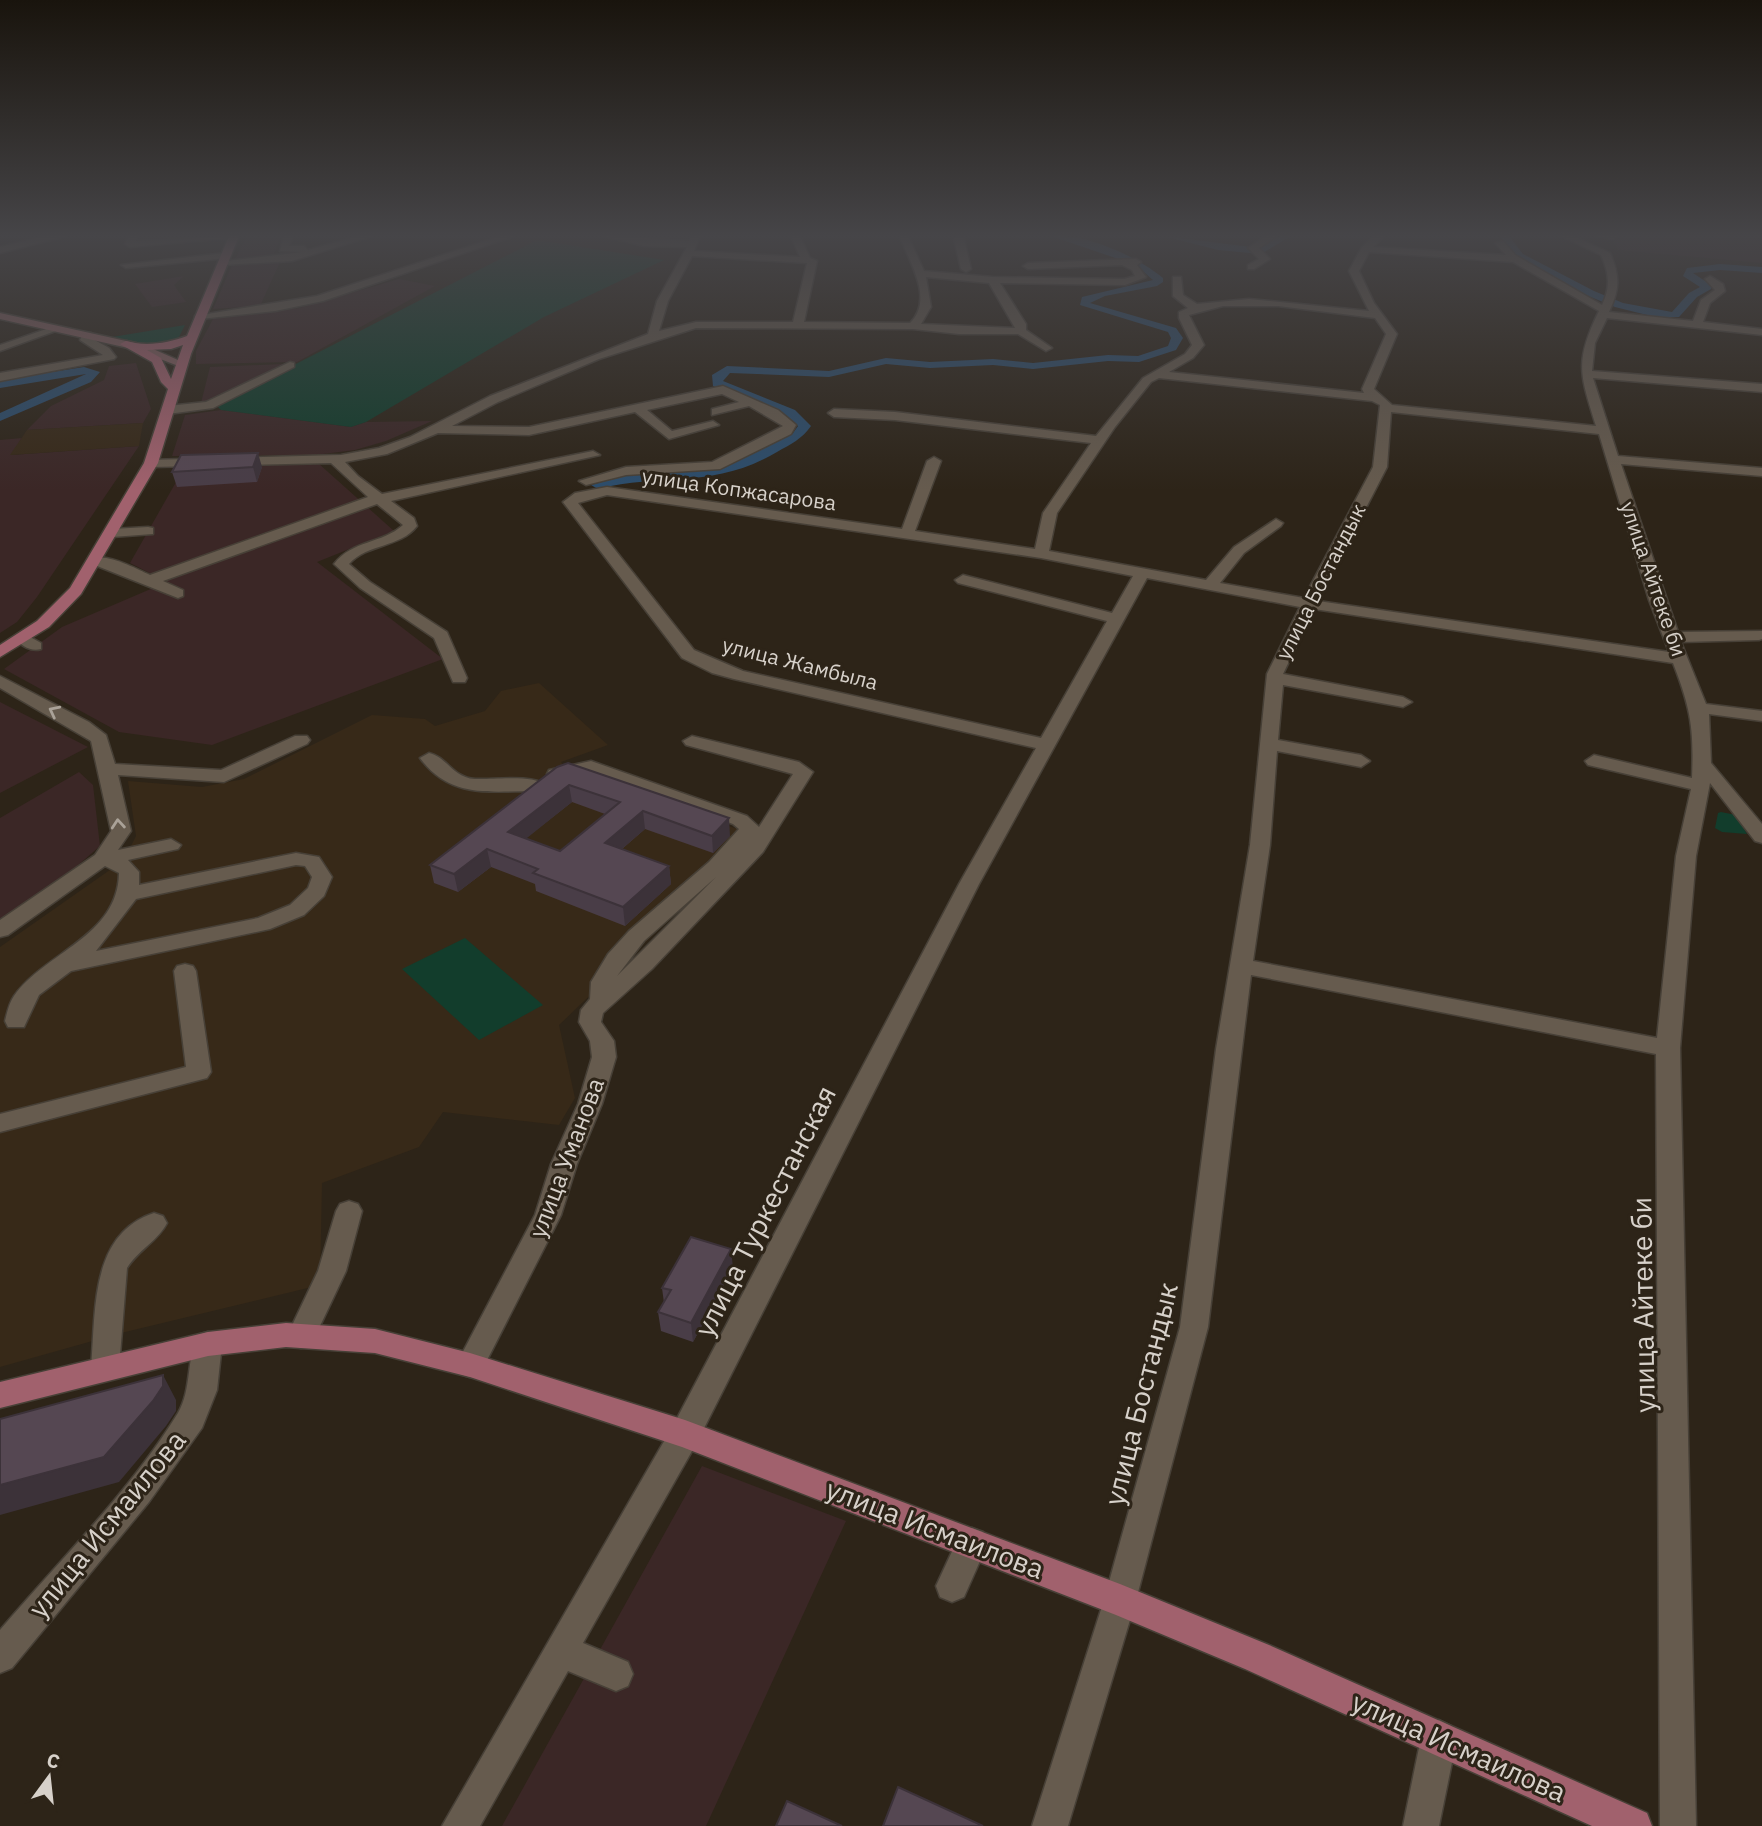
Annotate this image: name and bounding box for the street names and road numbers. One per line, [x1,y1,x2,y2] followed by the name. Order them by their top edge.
[640,462,838,517] street label: улица Копжасарова
[1614,498,1694,660] street label: улица Айтеке би
[1269,499,1371,664] street label: улица Бостандык
[719,630,881,696] street label: улица Жамбыла
[521,1073,611,1242] street label: улица Уманова
[685,1079,844,1343] street label: улица Туркестанская
[1622,1197,1663,1413] street label: улица Айтеке би
[1095,1279,1186,1509] street label: улица Бостандык
[20,1422,194,1625] street label: улица Исмаилова
[821,1470,1050,1587] street label: улица Исмаилова
[1346,1683,1572,1810] street label: улица Исмаилова

